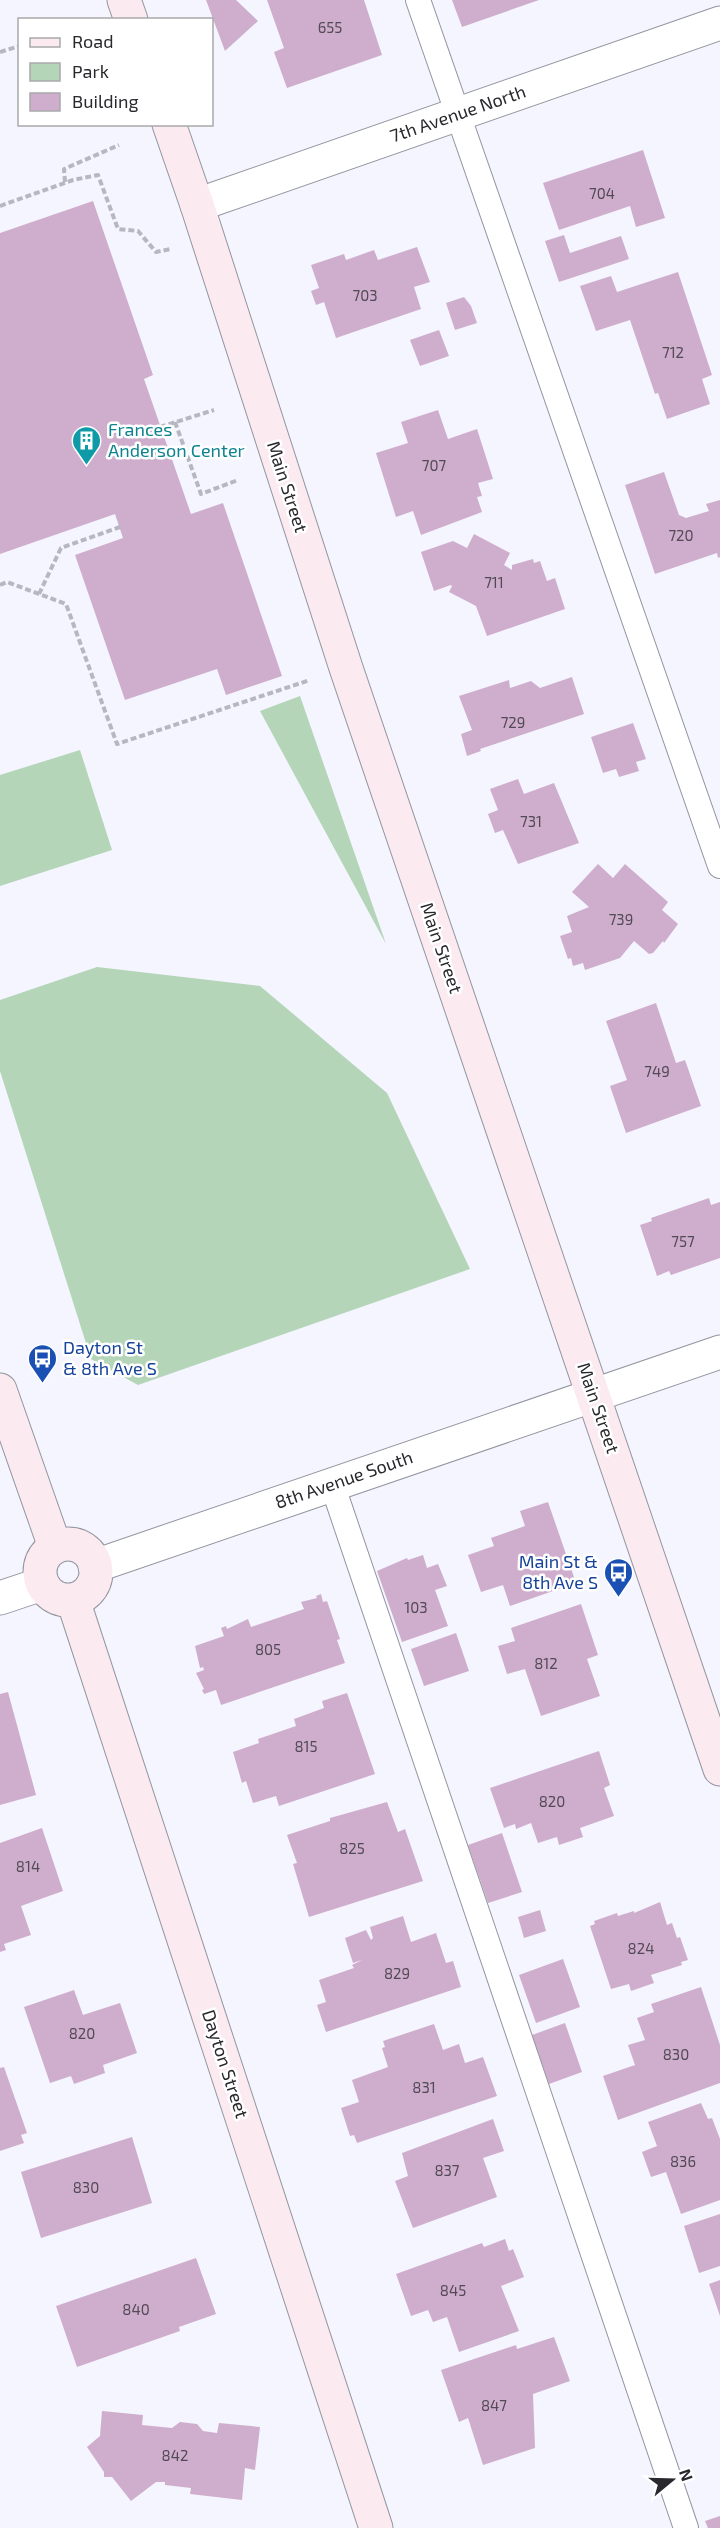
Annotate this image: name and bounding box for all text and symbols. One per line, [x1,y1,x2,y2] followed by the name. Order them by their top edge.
[18,18,213,126] legend
[318,18,342,36] house number: 655
[72,30,113,52] text: Road
[72,60,109,82] text: Park
[387,80,528,147] street label: 7th Avenue North
[72,90,139,112] text: Building
[589,184,615,202] house number: 704
[352,286,378,304] house number: 703
[662,343,684,361] house number: 712
[108,418,245,461] place label: Frances Anderson Center
[71,424,103,466] building icon: Frances Anderson Center
[263,438,313,535] street label: Main Street
[422,456,447,474] house number: 707
[668,526,694,544] house number: 720
[484,573,504,591] house number: 711
[501,713,525,731] house number: 729
[520,812,542,830] house number: 731
[416,899,468,996] street label: Main Street
[609,910,633,928] house number: 739
[644,1062,670,1080] house number: 749
[671,1232,695,1250] house number: 757
[63,1336,157,1379] place label: Dayton St & 8th Ave S
[26,1342,58,1384] bus stop icon: Dayton St & 8th Ave S
[573,1359,625,1456] street label: Main Street
[272,1445,415,1513] street label: 8th Avenue South
[519,1550,598,1593] place label: Main St & 8th Ave S
[603,1556,635,1598] bus stop icon: Main St & 8th Ave S
[404,1598,428,1616] house number: 103
[255,1640,281,1658] house number: 805
[534,1654,558,1672] house number: 812
[294,1737,318,1755] house number: 815
[539,1792,565,1810] house number: 820
[339,1839,365,1857] house number: 825
[16,1857,40,1875] house number: 814
[628,1939,654,1957] house number: 824
[384,1964,410,1982] house number: 829
[198,2007,254,2121] street label: Dayton Street
[69,2024,95,2042] house number: 820
[663,2045,689,2063] house number: 830
[412,2078,436,2096] house number: 831
[670,2152,696,2170] house number: 836
[434,2161,460,2179] house number: 837
[73,2178,99,2196] house number: 830
[440,2281,466,2299] house number: 845
[122,2300,150,2318] house number: 840
[481,2396,507,2414] house number: 847
[162,2446,188,2464] house number: 842
[642,2450,702,2510] north arrow
[676,2466,698,2484] text: N

